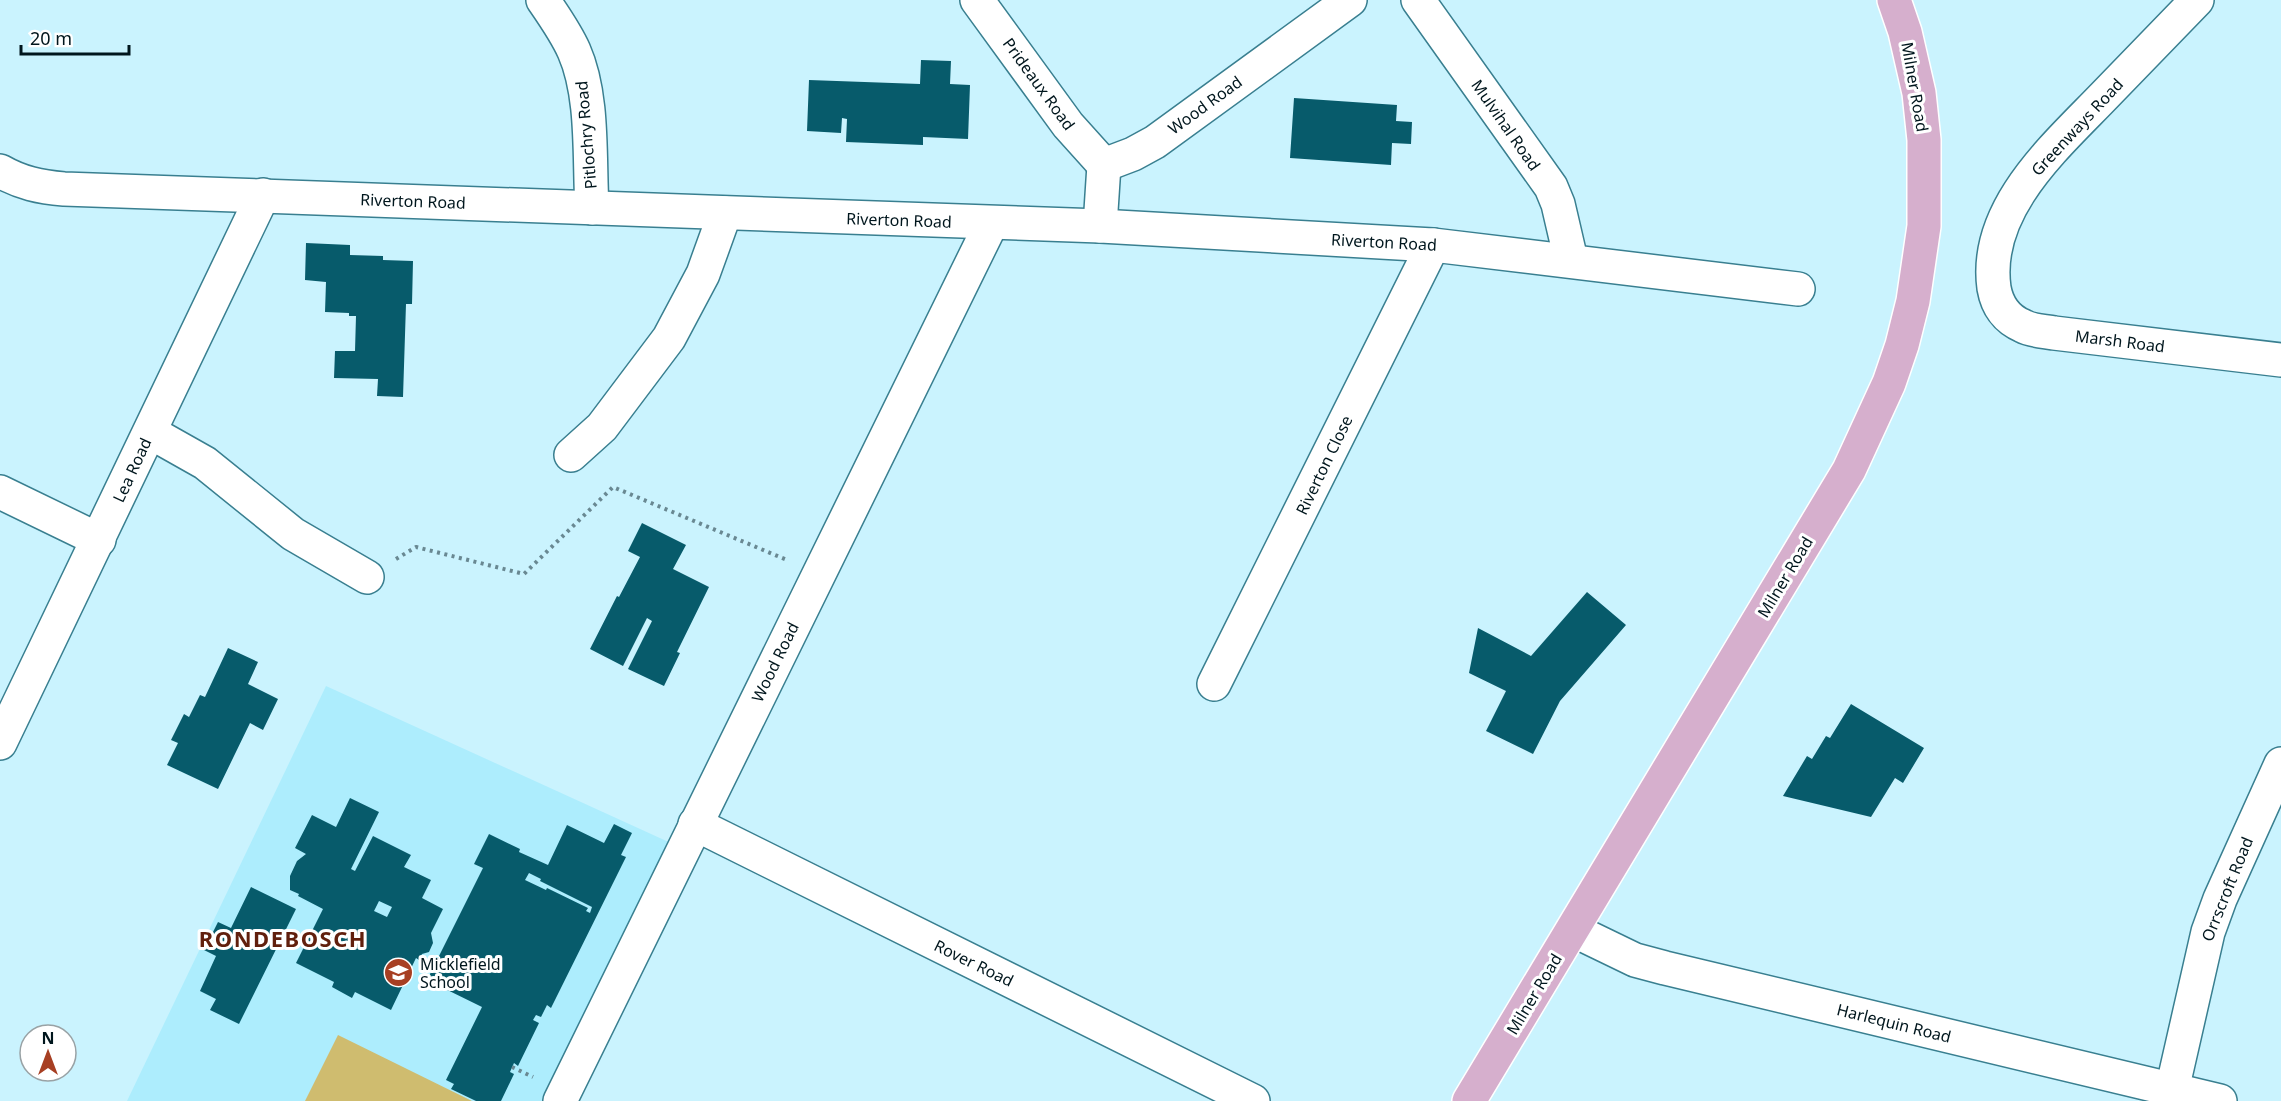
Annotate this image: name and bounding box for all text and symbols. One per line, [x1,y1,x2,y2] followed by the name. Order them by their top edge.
[21,18,129,56] scale bar
[30,26,72,50] text: 20 m
[998,33,1080,135] street label: Prideaux Road
[1896,40,1934,134] street label: Milner Road
[1164,71,1246,139] street label: Wood Road
[2026,73,2128,181] street label: Greenways Road
[1466,75,1546,175] street label: Mulvihal Road
[570,80,602,190] street label: Pitlochry Road
[360,188,466,214] street label: Riverton Road
[846,207,952,233] street label: Riverton Road
[1331,228,1437,256] street label: Riverton Road
[2074,325,2166,357] street label: Marsh Road
[1290,412,1358,518] street label: Riverton Close
[107,434,157,506] street label: Lea Road
[1752,532,1818,622] street label: Milner Road
[746,618,804,706] street label: Wood Road
[2196,833,2258,945] street label: Orrscroft Road
[199,923,367,953] district label: RONDEBOSCH
[931,934,1017,992] street label: Rover Road
[1501,949,1567,1039] street label: Milner Road
[420,953,501,993] place label: Micklefield School
[383,957,415,989] school or university icon: Micklefield School
[1835,998,1953,1048] street label: Harlequin Road
[18,1023,78,1083] north arrow
[41,1027,55,1049] text: N

